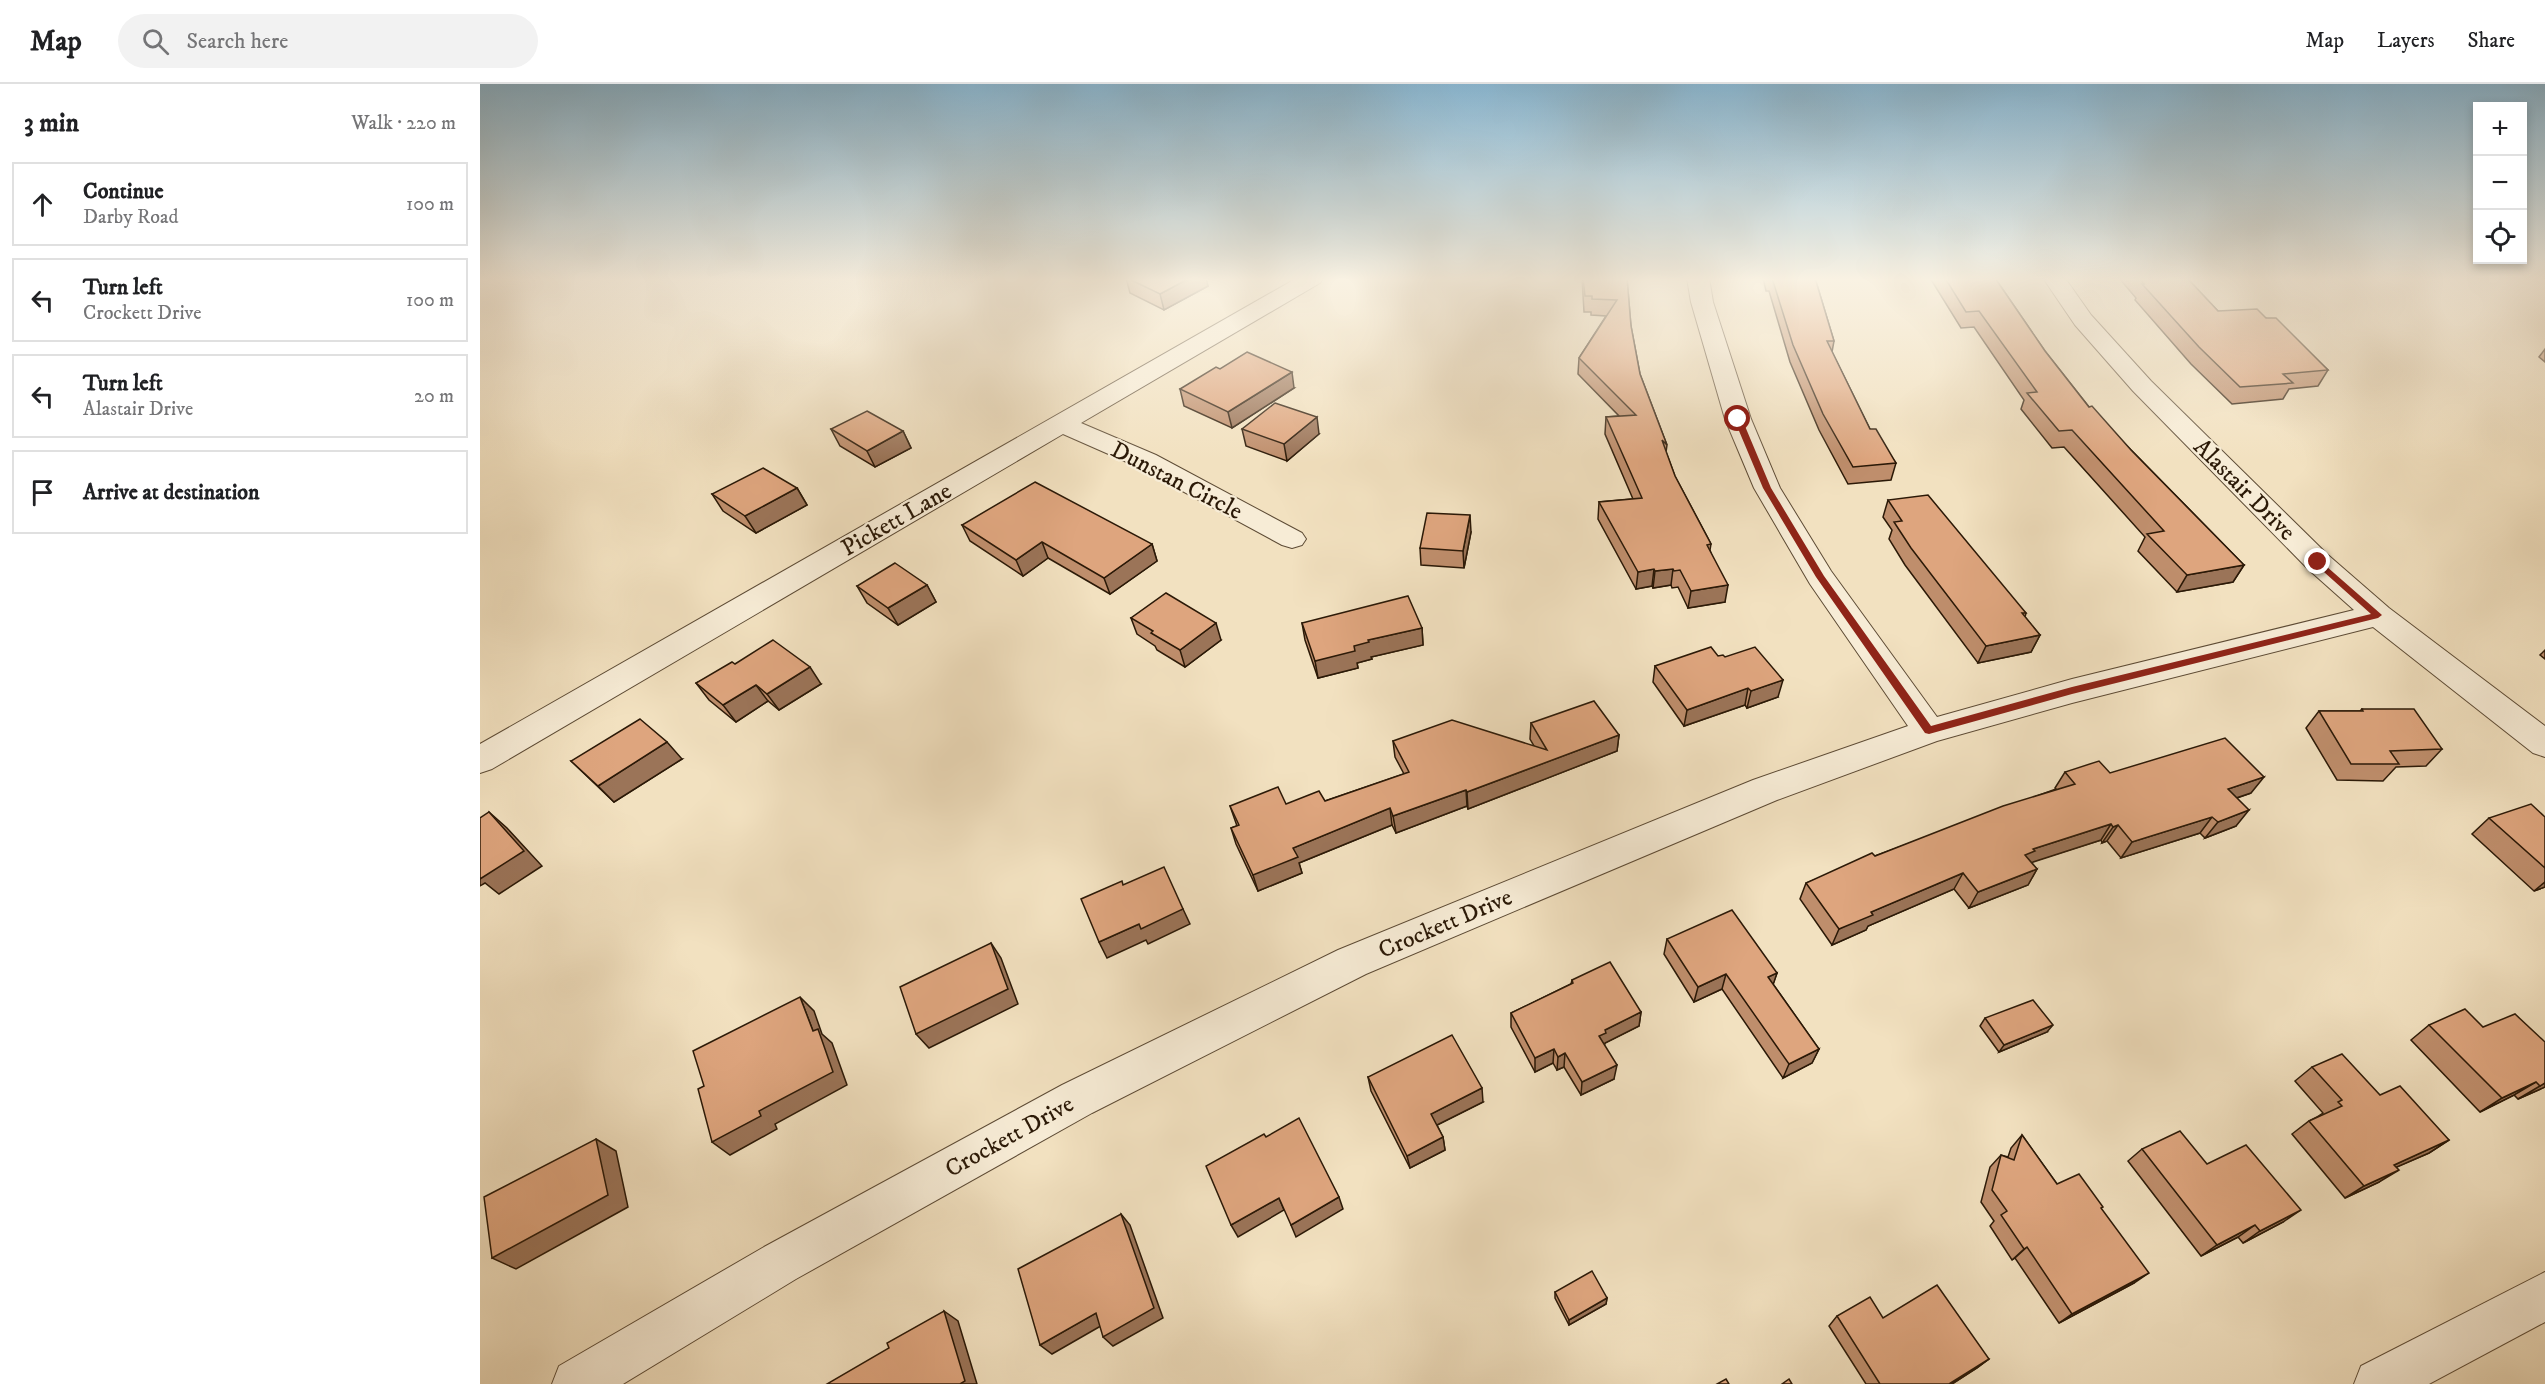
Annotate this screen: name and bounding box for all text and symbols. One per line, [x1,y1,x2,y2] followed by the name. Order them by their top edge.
[118,14,538,68] search box
[30,24,82,59] text: Map
[139,25,172,58] icon: search
[187,28,288,55] text: Search here
[2305,28,2344,54] text: Map
[2377,28,2435,54] text: Layers
[2468,28,2515,54] text: Share
[2473,102,2527,264] map controls
[2473,102,2527,156] button: +
[24,107,79,140] text: 3 min
[351,111,456,136] text: Walk · 220 m
[2473,156,2527,210] button: −
[83,178,164,205] text: Continue
[26,188,59,221] icon: ahead
[406,192,454,217] text: 100 m
[83,205,178,230] text: Darby Road
[2473,210,2527,264] button: locate
[83,274,163,301] text: Turn left
[26,284,59,317] icon: left
[406,288,454,313] text: 100 m
[83,301,202,326] text: Crockett Drive
[83,370,163,397] text: Turn left
[26,380,59,413] icon: left
[414,384,454,409] text: 20 m
[83,397,193,422] text: Alastair Drive
[1724,405,1750,431] route start
[2187,432,2302,547] street label: Alastair Drive
[1106,435,1248,527] street label: Dunstan Circle
[26,476,59,509] icon: arrive
[836,476,957,563] street label: Pickett Lane
[83,479,260,506] text: Arrive at destination
[2304,548,2330,574] route end
[1374,882,1517,966] street label: Crockett Drive
[940,1089,1079,1185] street label: Crockett Drive

